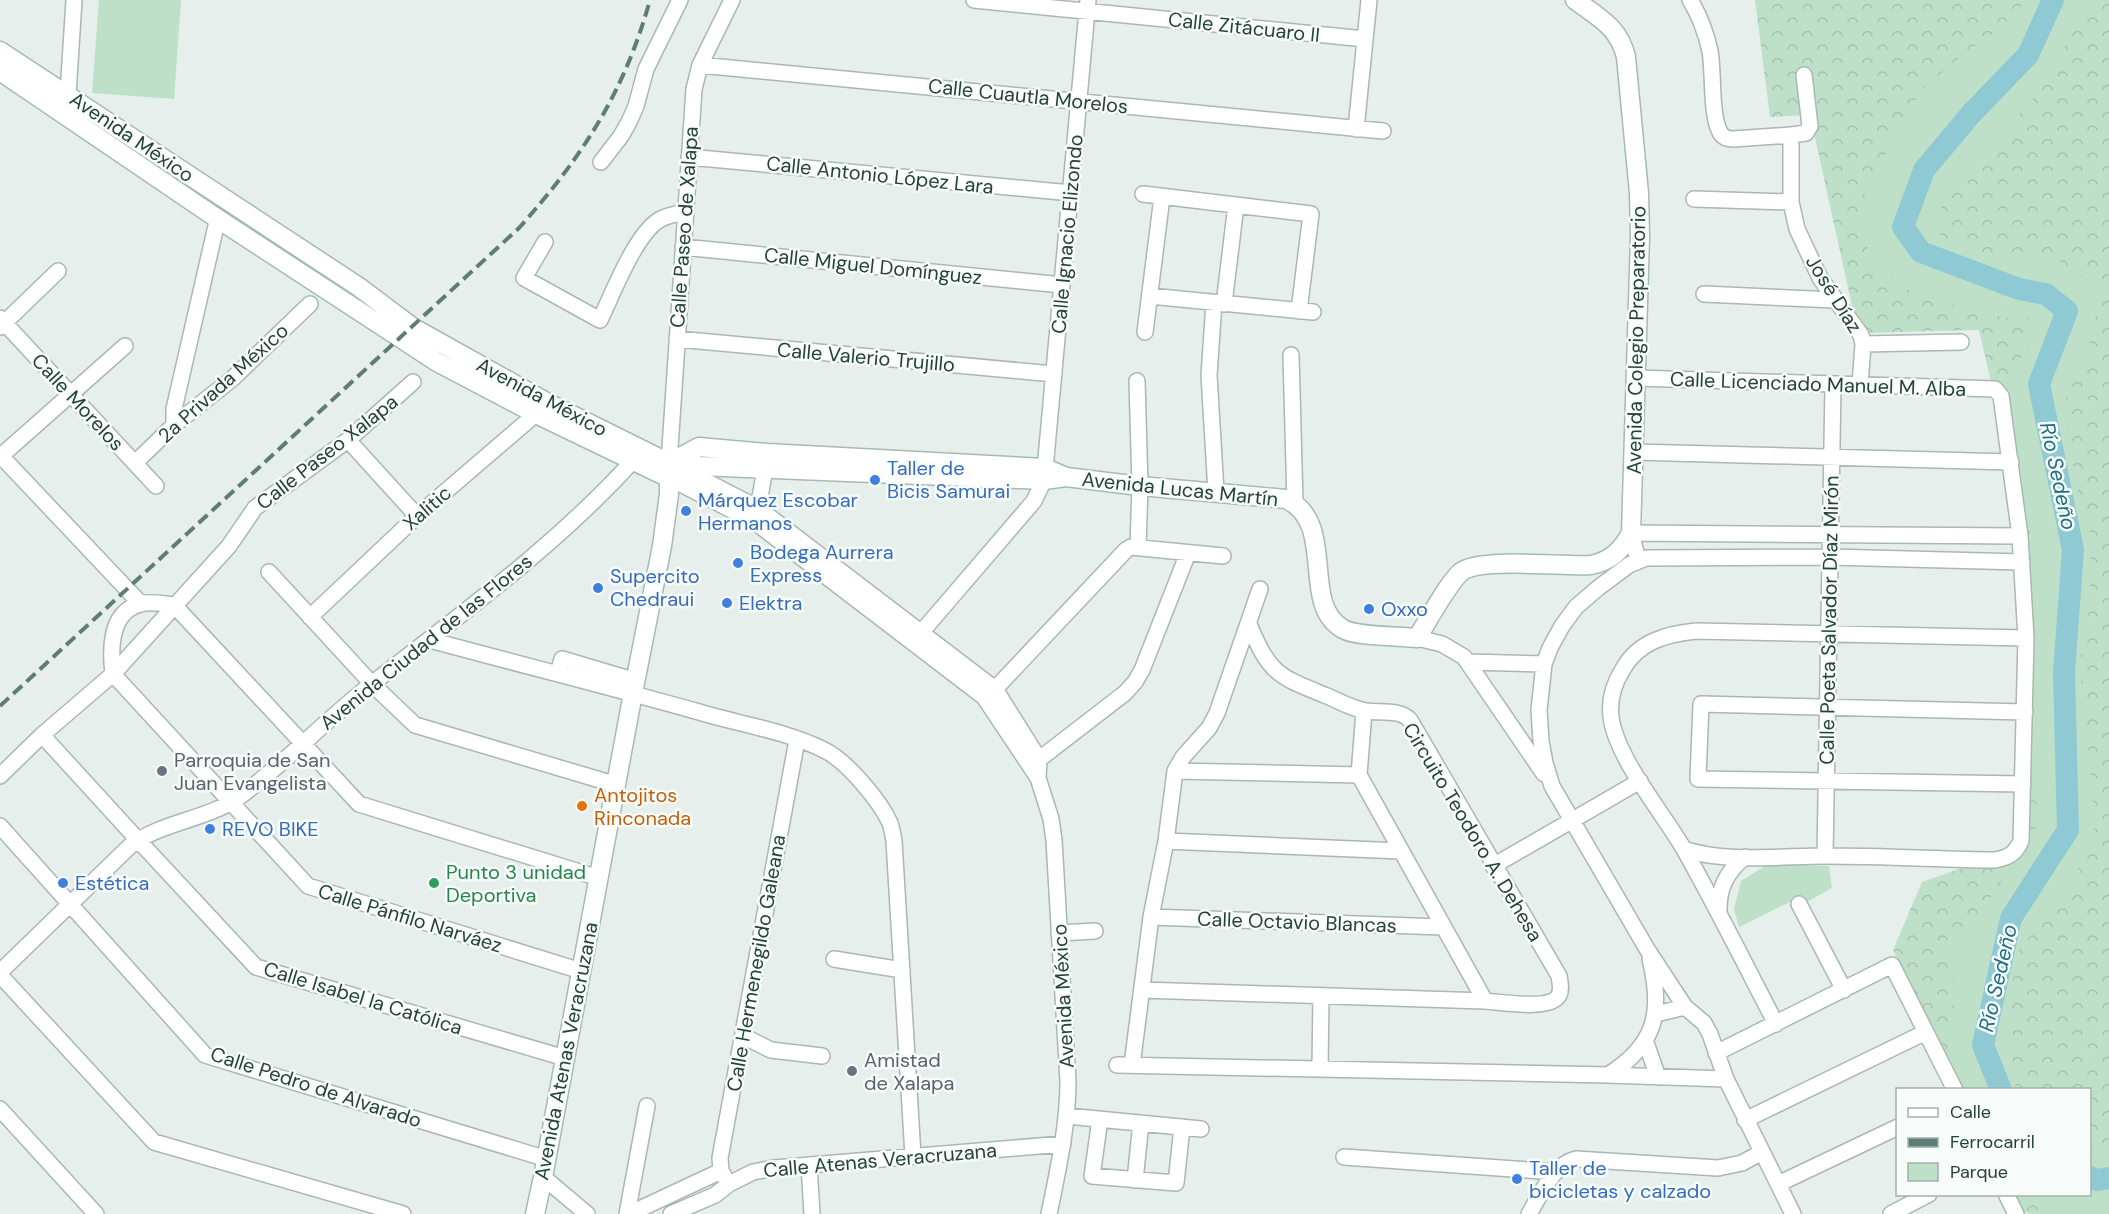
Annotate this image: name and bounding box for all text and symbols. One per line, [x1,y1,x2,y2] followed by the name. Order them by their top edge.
[1167,6,1321,48] street label: Calle Zitácuaro II
[927,73,1129,119] street label: Calle Cuautla Morelos
[65,86,199,188] street label: Avenida México
[664,125,704,329] street label: Calle Paseo de Xalapa
[1045,133,1089,335] street label: Calle Ignacio Elizondo
[765,150,995,200] street label: Calle Antonio López Lara
[1621,205,1651,475] street label: Avenida Colegio Preparatorio
[763,242,983,290] street label: Calle Miguel Domínguez
[1800,250,1868,338] street label: José Díaz
[152,317,294,449] street label: 2a Privada México
[776,336,956,378] street label: Calle Valerio Trujillo
[26,348,130,456] street label: Calle Morelos
[472,352,612,442] street label: Avenida México
[1669,366,1967,402] street label: Calle Licenciado Manuel M. Alba
[251,389,403,515] street label: Calle Paseo Xalapa
[2033,420,2083,532] water label: Río Sedeño
[887,455,1010,504] place label: Taller de Bicis Samurai
[1081,466,1279,512] street label: Avenida Lucas Martín
[868,473,882,487] marker: Taller de Bicis Samurai
[1813,475,1845,765] street label: Calle Poeta Salvador Díaz Mirón
[397,480,457,536] street label: Xalitic
[698,487,858,536] place label: Márquez Escobar Hermanos
[679,504,693,518] marker: Márquez Escobar Hermanos
[750,539,894,588] place label: Bodega Aurrera Express
[314,548,538,736] street label: Avenida Ciudad de las Flores
[731,556,745,570] marker: Bodega Aurrera Express
[610,563,700,612] place label: Supercito Chedraui
[591,581,605,595] marker: Supercito Chedraui
[739,590,802,616] place label: Elektra
[720,596,734,610] marker: Elektra
[1381,596,1428,622] place label: Oxxo
[1362,602,1376,616] marker: Oxxo
[1397,718,1549,946] street label: Circuito Teodoro A. Dehesa
[174,747,330,796] place label: Parroquia de San Juan Evangelista
[155,764,169,778] marker: Parroquia de San Juan Evangelista
[594,782,691,831] place label: Antojitos Rinconada
[575,799,589,813] marker: Antojitos Rinconada
[222,816,319,842] place label: REVO BIKE
[203,822,217,836] marker: REVO BIKE
[721,833,791,1093] street label: Calle Hermenegildo Galeana
[446,859,586,908] place label: Punto 3 unidad Deportiva
[75,870,149,896] place label: Estética
[56,876,70,890] marker: Estética
[427,876,441,890] marker: Punto 3 unidad Deportiva
[315,878,505,958] street label: Calle Pánfilo Narváez
[1197,906,1397,938] street label: Calle Octavio Blancas
[528,920,604,1182] street label: Avenida Atenas Veracruzana
[1972,922,2024,1034] water label: Río Sedeño
[1046,923,1080,1069] street label: Avenida México
[260,955,466,1041] street label: Calle Isabel la Católica
[207,1041,425,1133] street label: Calle Pedro de Alvarado
[864,1047,954,1096] place label: Amistad de Xalapa
[845,1064,859,1078] marker: Amistad de Xalapa
[1896,1088,2091,1196] legend
[1950,1100,1991,1124] text: Calle
[1950,1130,2035,1154] text: Ferrocarril
[762,1137,998,1183] street label: Calle Atenas Veracruzana
[1529,1155,1711,1204] place label: Taller de bicicletas y calzado
[1950,1160,2008,1184] text: Parque
[1510,1172,1524,1186] marker: Taller de bicicletas y calzado

